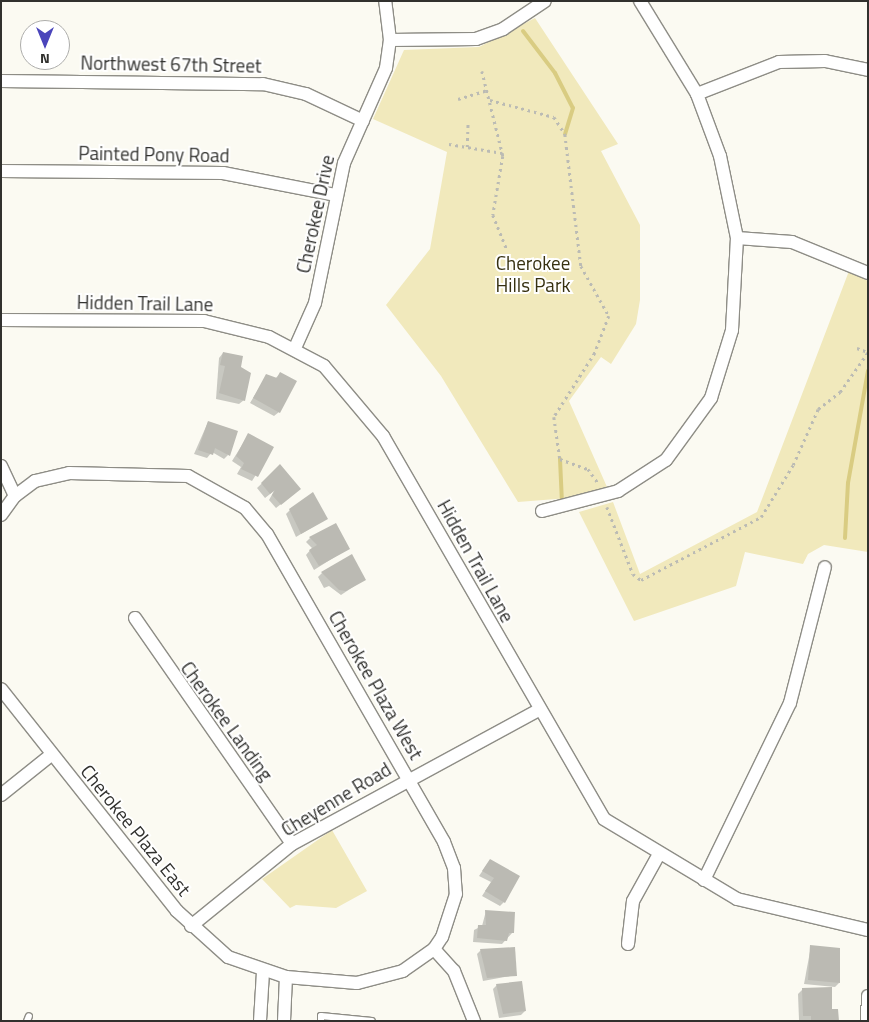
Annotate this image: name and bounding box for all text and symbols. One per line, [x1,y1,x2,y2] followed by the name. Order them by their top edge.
[20,20,70,70] north arrow
[40,49,50,70] text: N
[80,51,262,77] street label: Northwest 67th Street
[78,141,230,167] street label: Painted Pony Road
[291,153,339,275] street label: Cherokee Drive
[495,252,571,296] park label: Cherokee Hills Park
[76,290,214,316] street label: Hidden Trail Lane
[433,496,519,626] street label: Hidden Trail Lane
[324,607,428,763] street label: Cherokee Plaza West
[176,657,278,785] street label: Cherokee Landing
[277,757,395,841] street label: Cheyenne Road
[76,760,196,900] street label: Cherokee Plaza East

